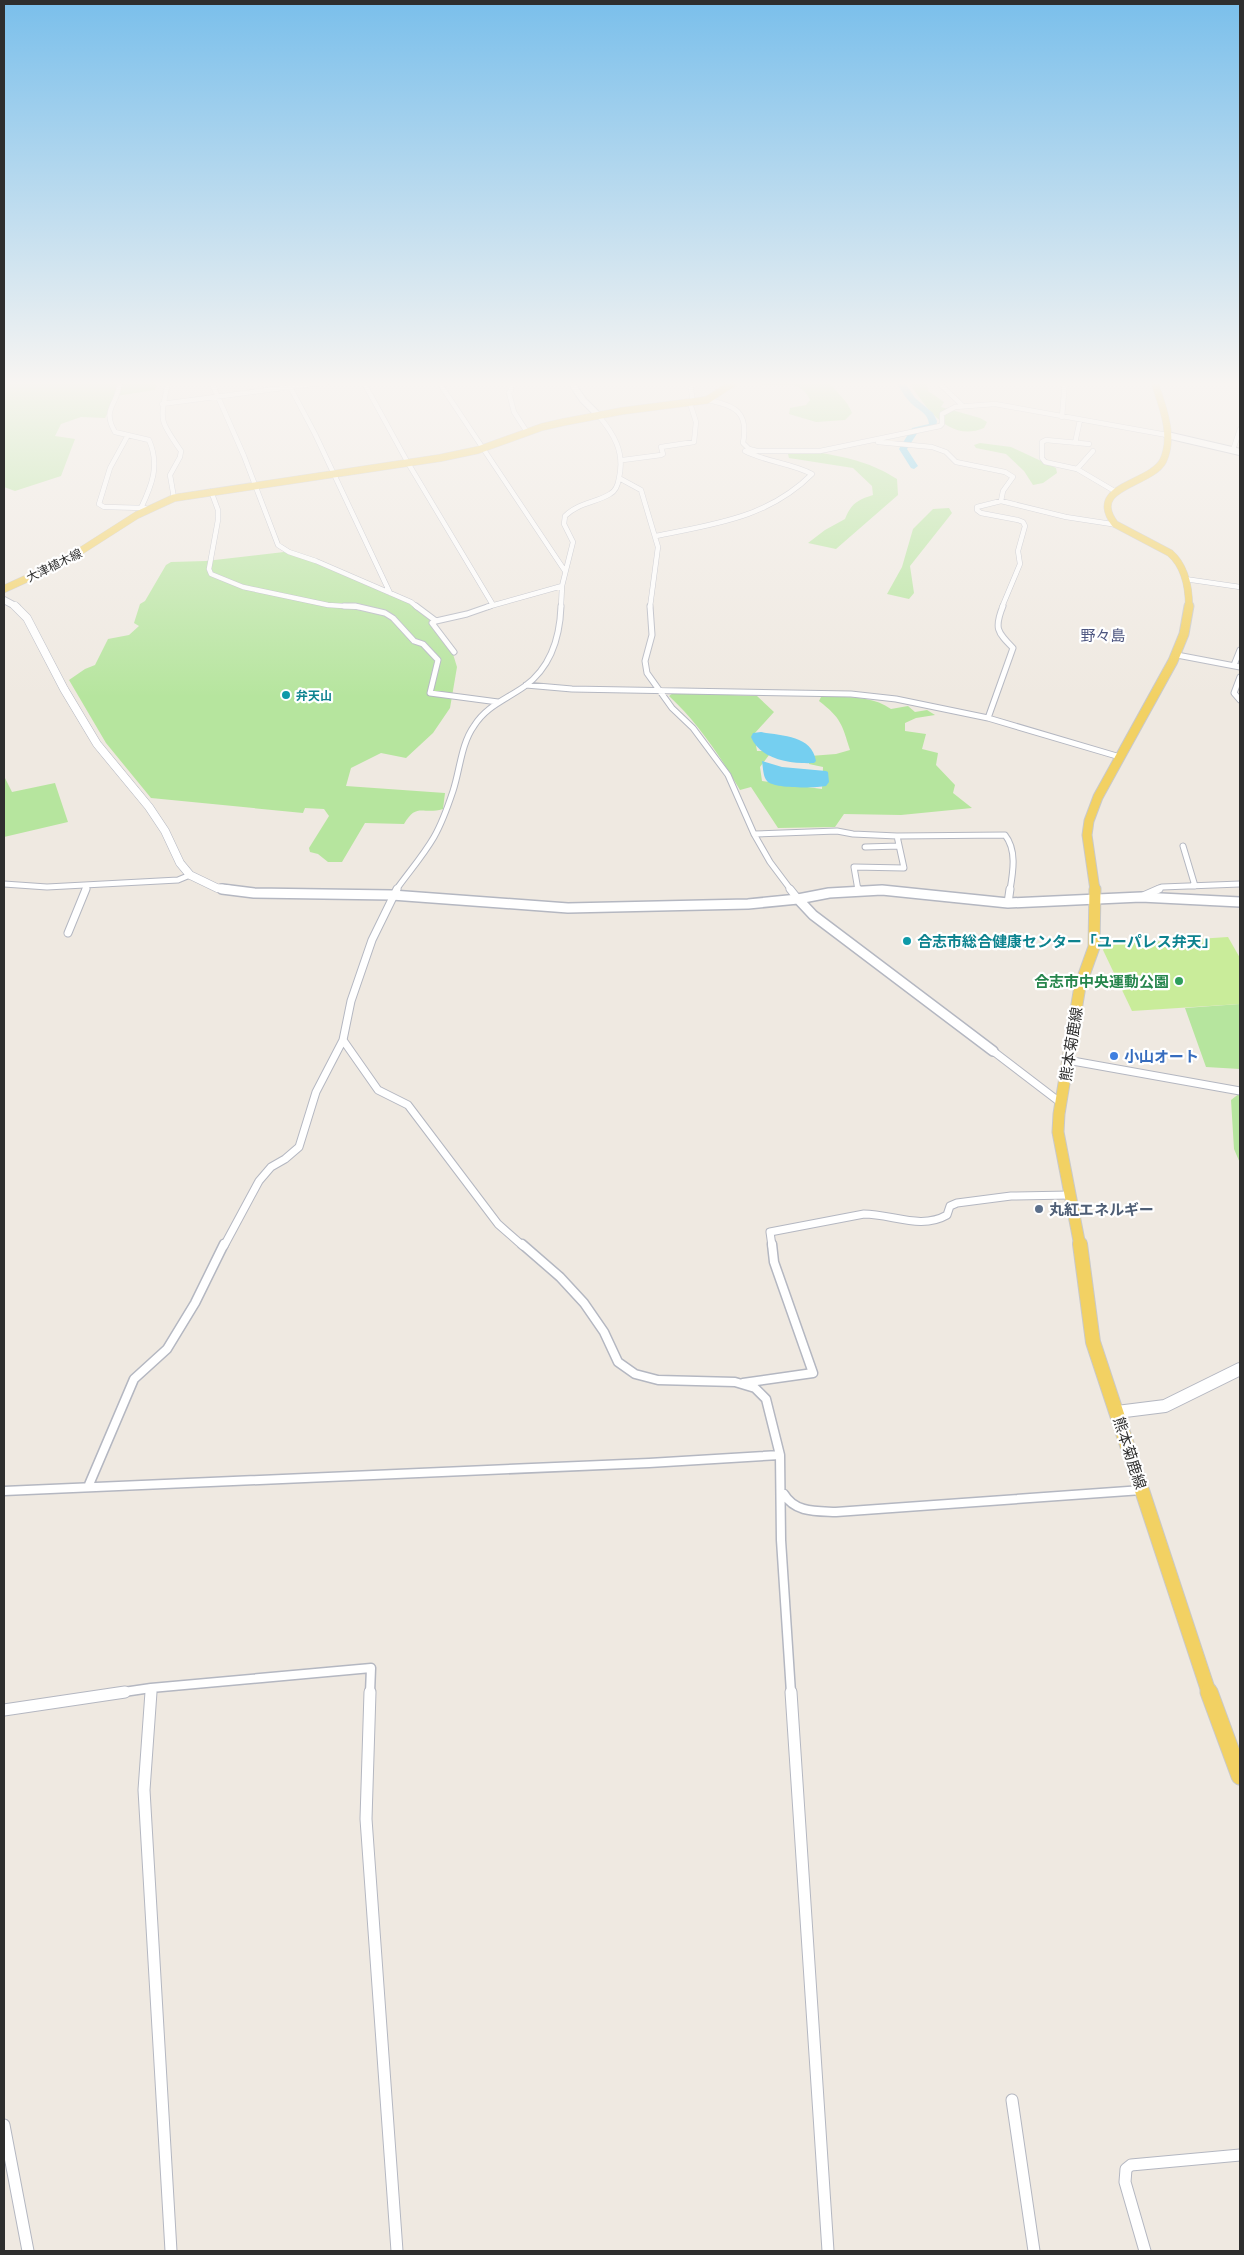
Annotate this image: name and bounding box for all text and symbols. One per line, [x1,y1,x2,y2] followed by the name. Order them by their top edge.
[24,545,84,585] street label: 大津植木線
[1080,626,1126,645] district label: 野々島
[296,688,332,703] place label: 弁天山
[280,689,292,701] marker: 弁天山
[917,932,1217,951] place label: 合志市総合健康センター「ユーパレス弁天」
[901,935,913,947] marker: 合志市総合健康センター「ユーパレス弁天」
[1034,972,1169,991] place label: 合志市中央運動公園
[1173,975,1185,987] marker: 合志市中央運動公園
[1056,1005,1086,1083] street label: 熊本菊鹿線
[1124,1047,1199,1066] place label: 小山オート
[1108,1050,1120,1062] marker: 小山オート
[1049,1200,1154,1219] place label: 丸紅エネルギー
[1033,1203,1045,1215] marker: 丸紅エネルギー
[1109,1414,1151,1492] street label: 熊本菊鹿線

